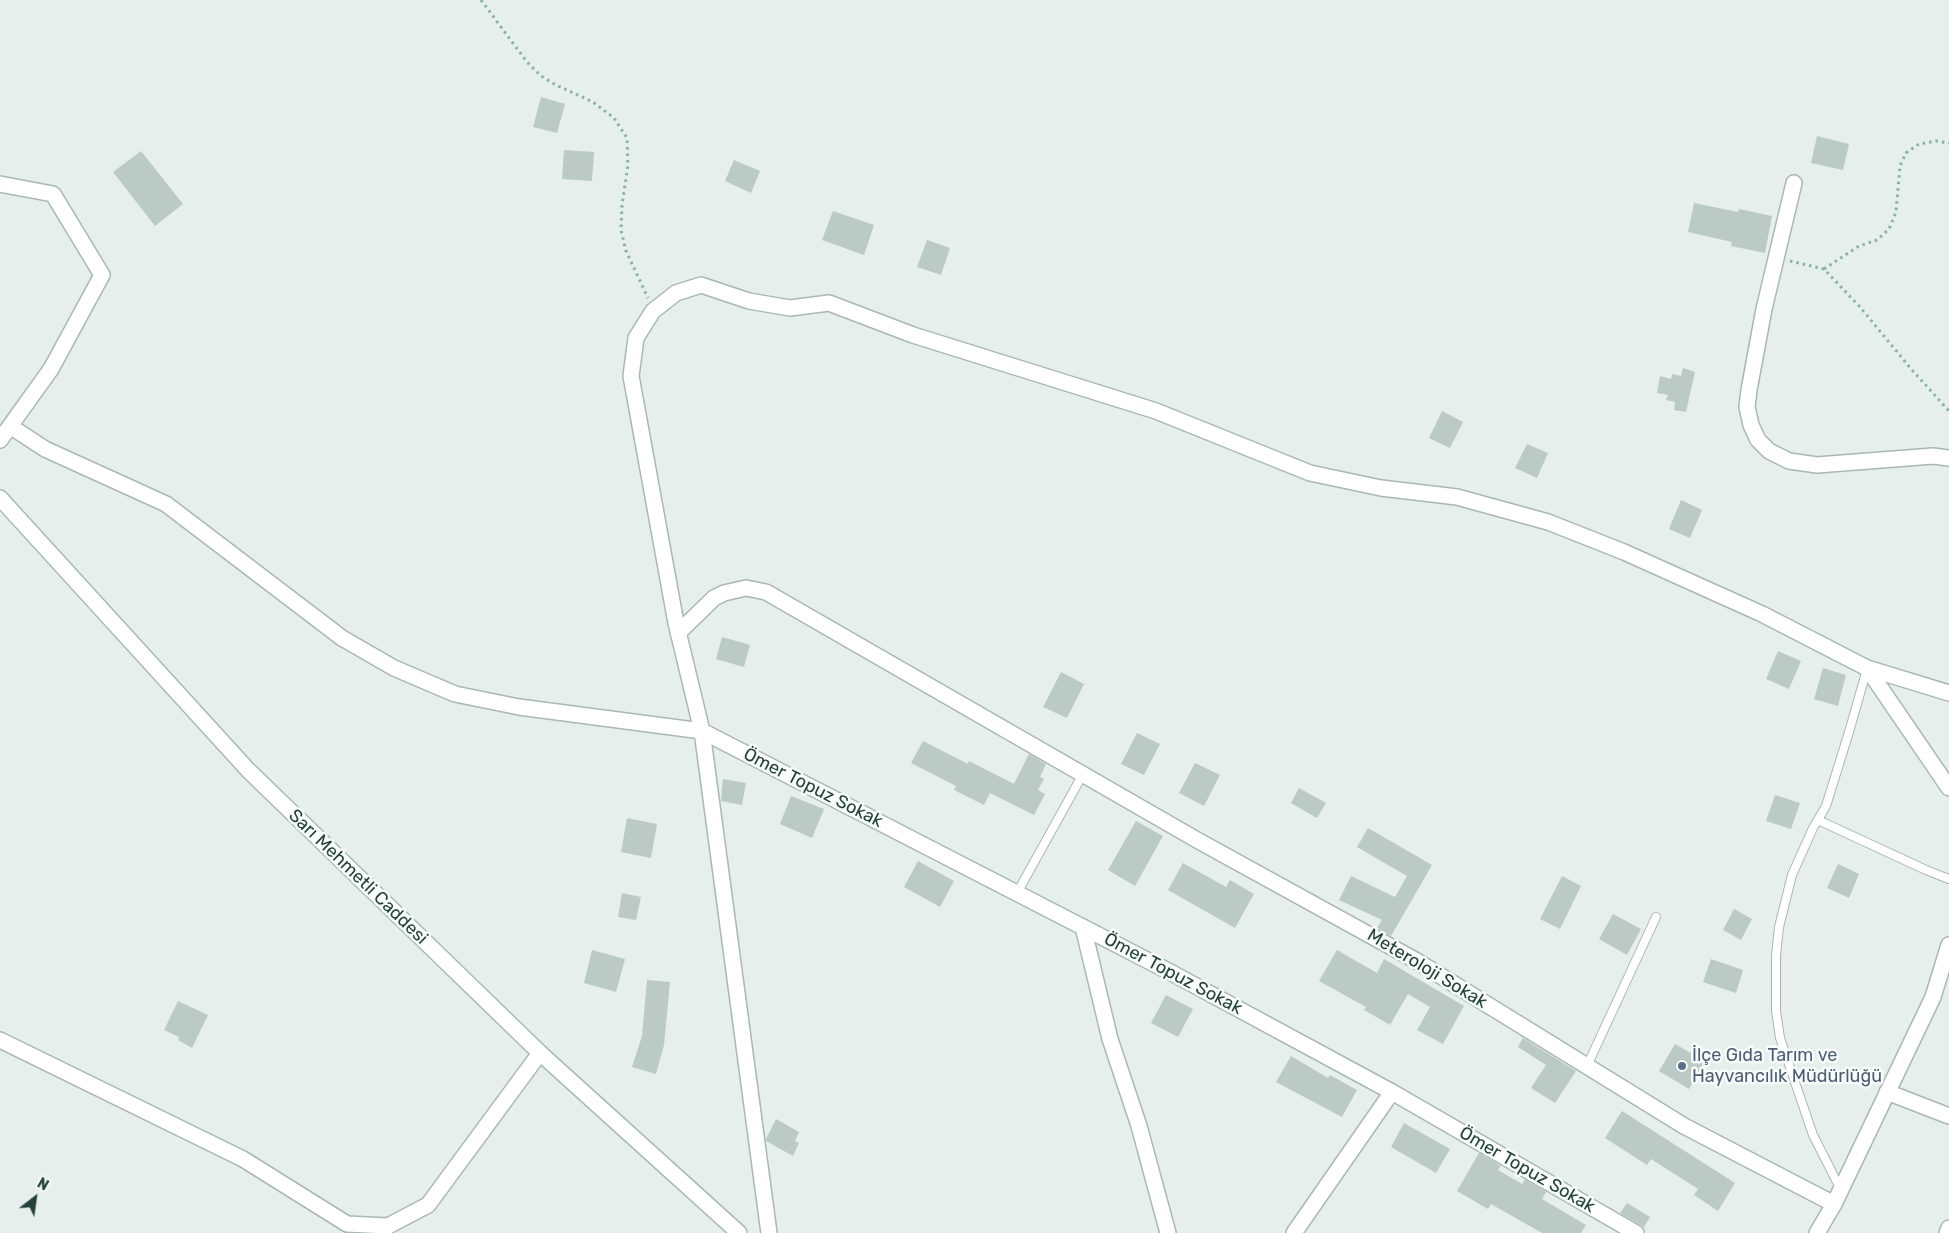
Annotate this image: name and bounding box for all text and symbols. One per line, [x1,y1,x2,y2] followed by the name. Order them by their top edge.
[740,744,886,832] street label: Ömer Topuz Sokak
[284,805,432,949] street label: Sarı Mehmetli Caddesi
[1363,925,1491,1013] street label: Meteroloji Sokak
[1100,928,1246,1020] street label: Ömer Topuz Sokak
[1692,1045,1882,1088] place label: İlçe Gıda Tarım ve Hayvancılık Müdürlüğü
[1676,1060,1688,1072] marker: İlçe Gıda Tarım ve Hayvancılık Müdürlüğü
[1455,1122,1599,1218] street label: Ömer Topuz Sokak
[10,1173,60,1223] north arrow
[34,1175,51,1194] text: N

